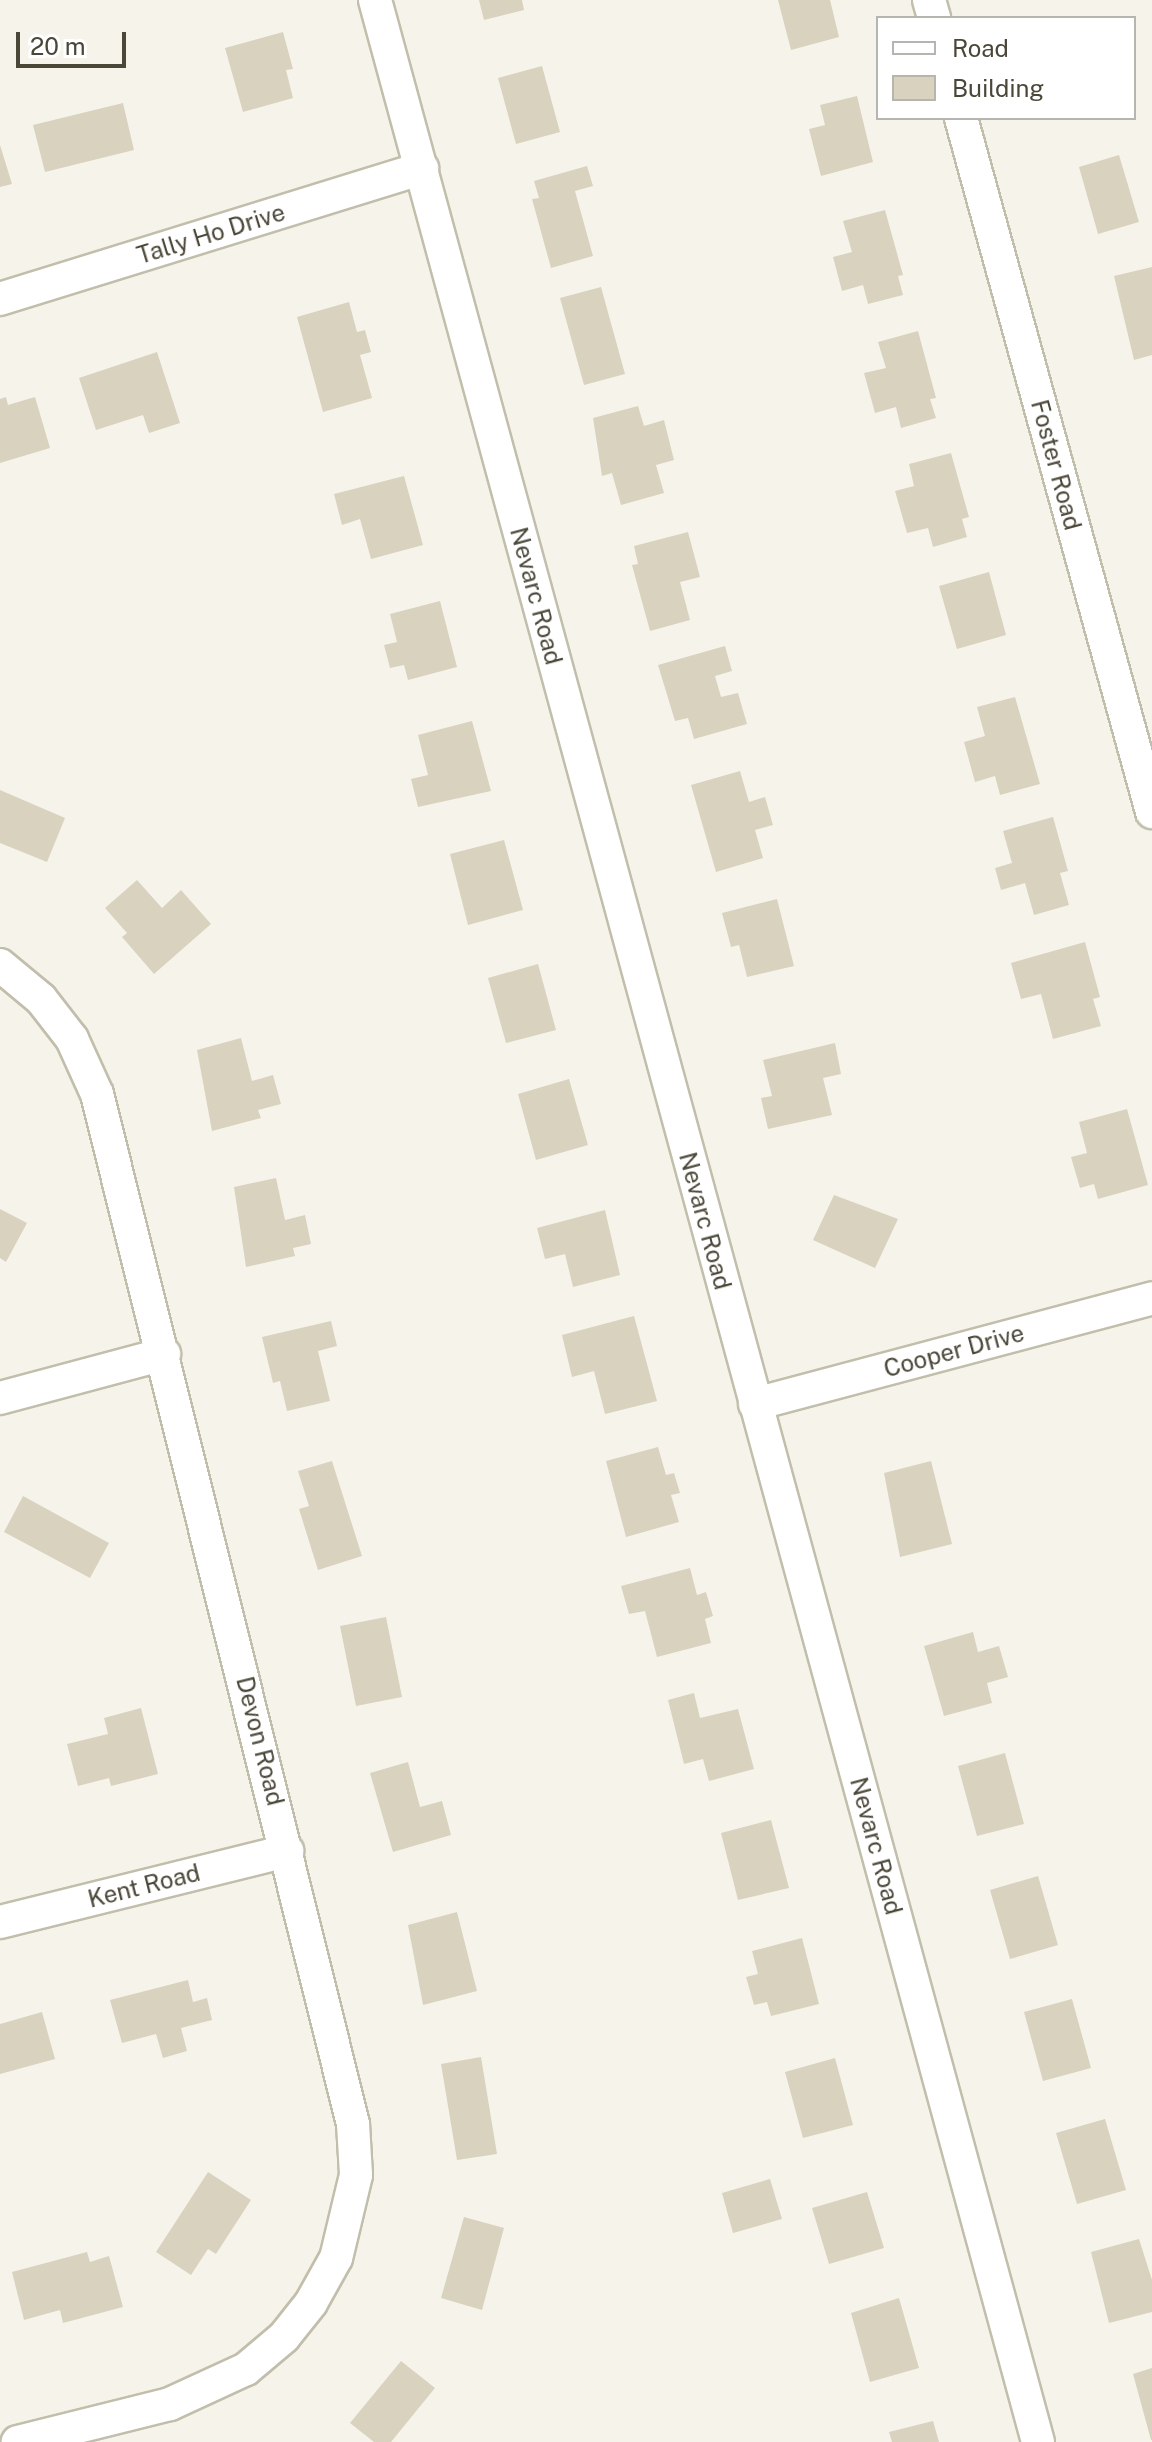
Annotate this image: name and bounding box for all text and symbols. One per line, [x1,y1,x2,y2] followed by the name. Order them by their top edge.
[20,16,130,66] scale bar
[876,16,1136,120] legend
[30,32,86,60] text: 20 m
[952,34,1009,62] text: Road
[952,74,1044,102] text: Building
[133,198,289,270] street label: Tally Ho Drive
[1025,397,1087,533] street label: Foster Road
[504,524,568,668] street label: Nevarc Road
[673,1149,737,1293] street label: Nevarc Road
[881,1318,1027,1384] street label: Cooper Drive
[230,1674,290,1808] street label: Devon Road
[844,1774,908,1918] street label: Nevarc Road
[85,1858,203,1914] street label: Kent Road

